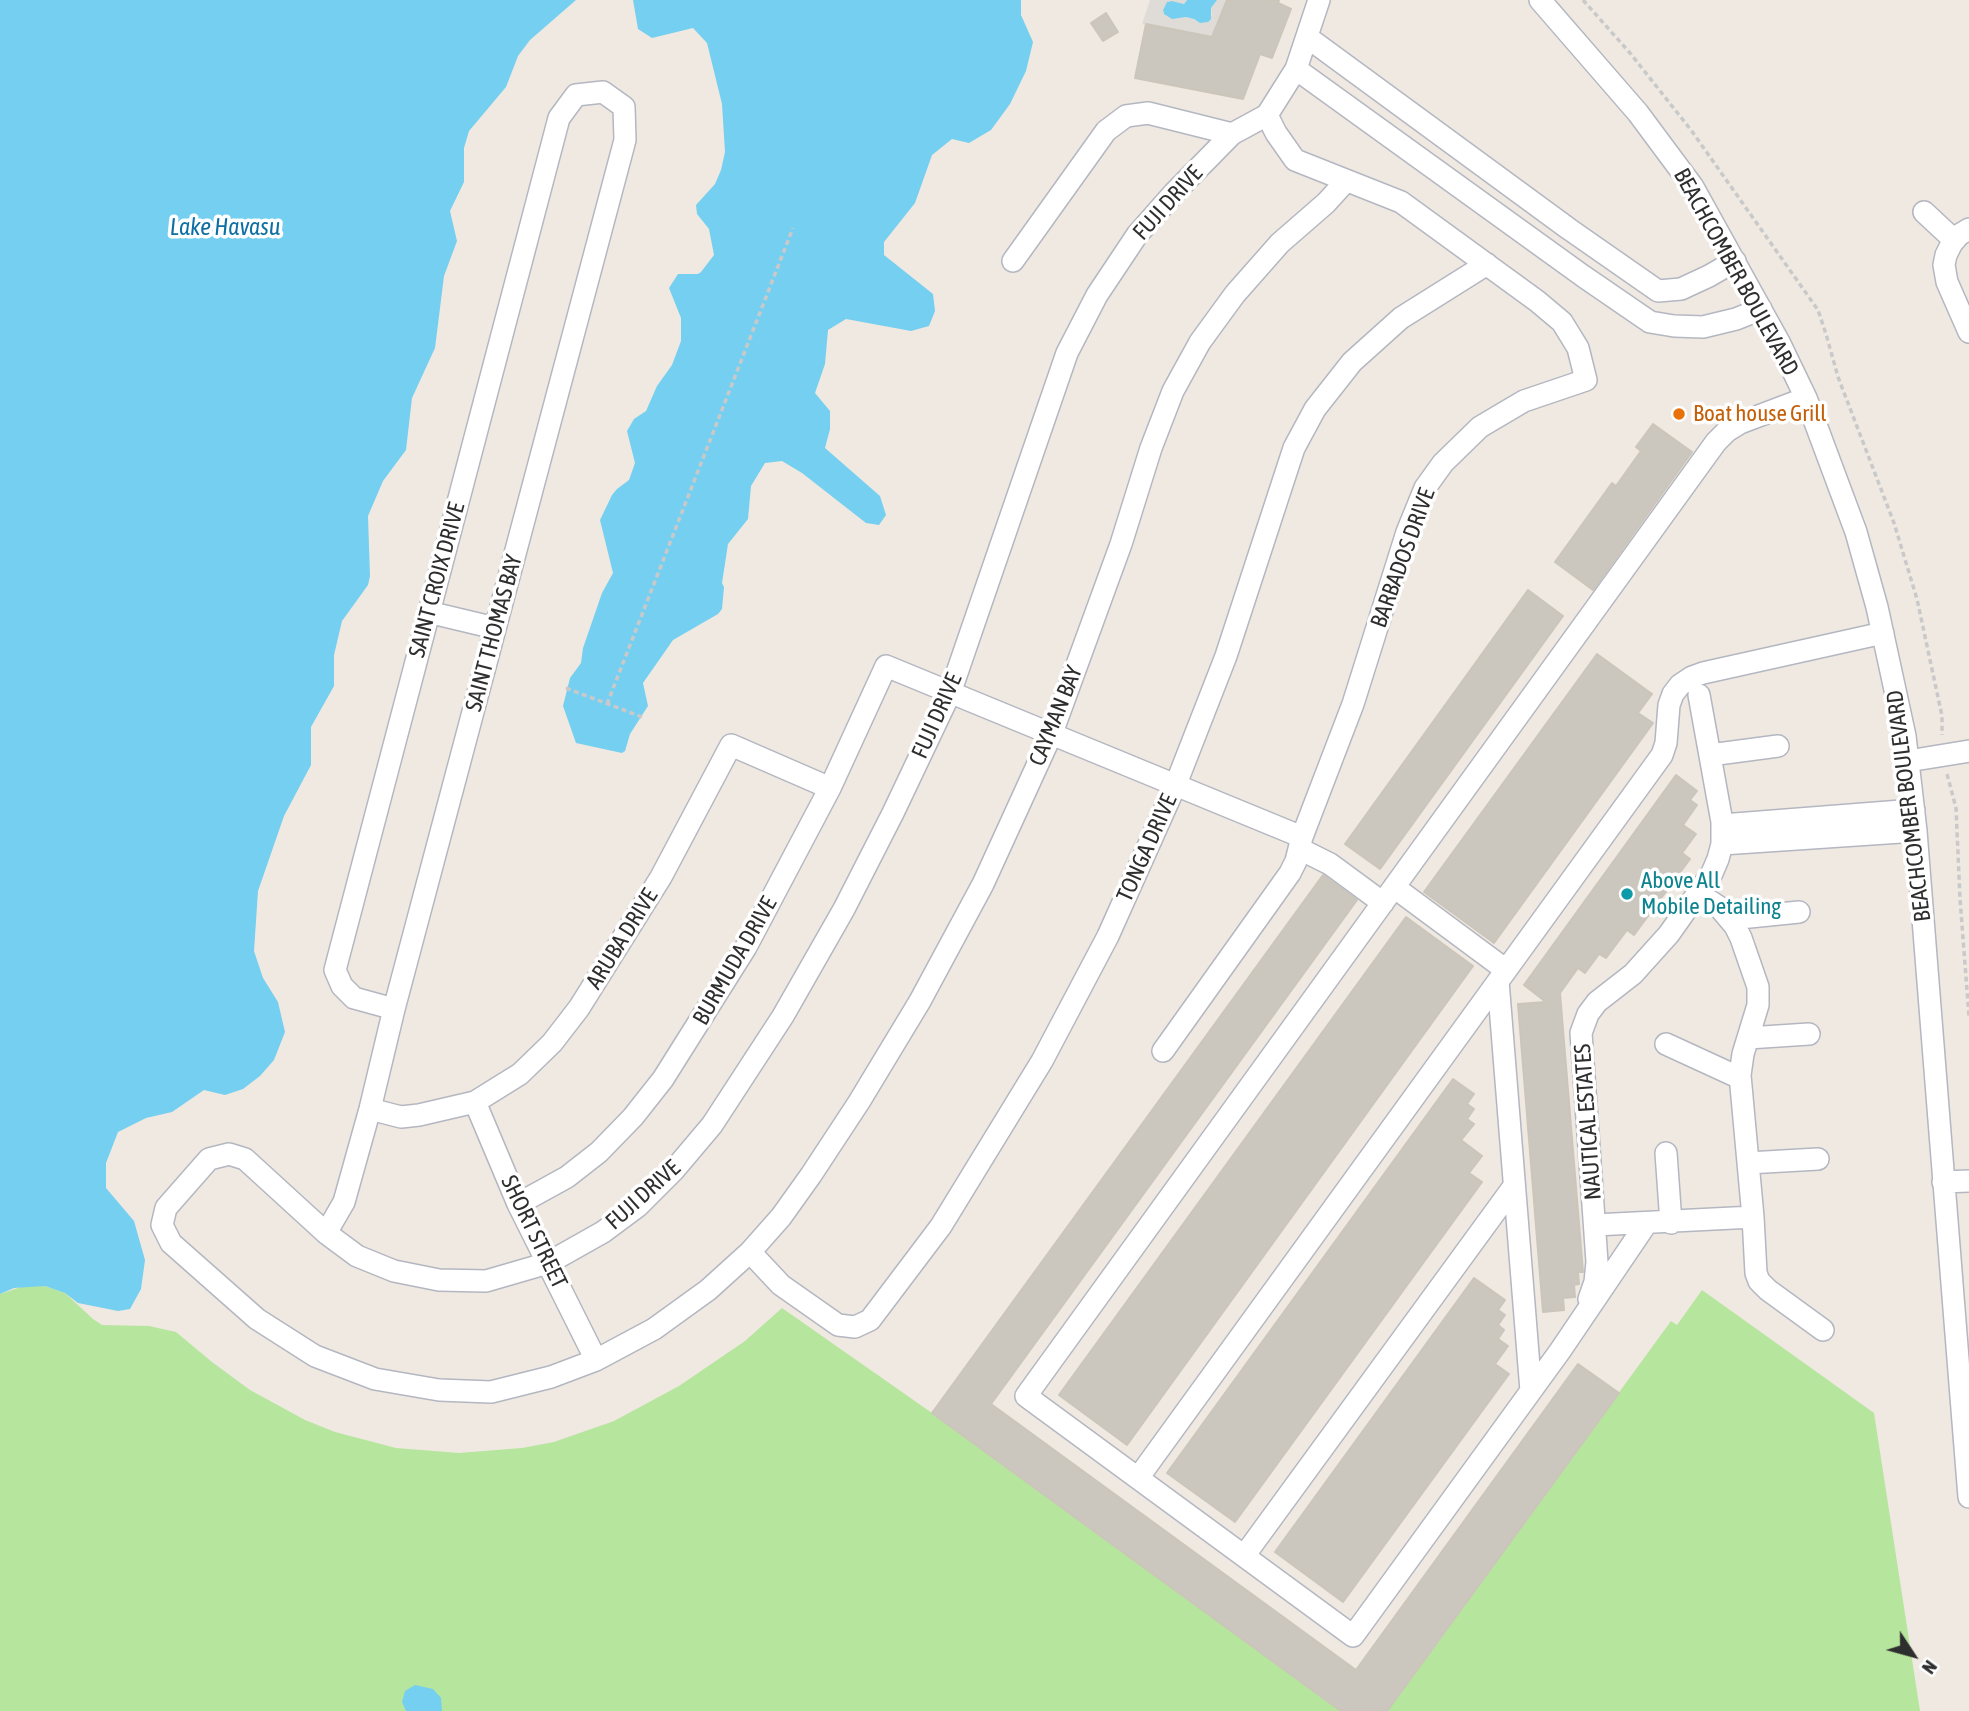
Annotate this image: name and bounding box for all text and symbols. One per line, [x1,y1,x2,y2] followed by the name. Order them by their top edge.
[1127,160,1209,246] street label: FUJI DRIVE
[1667,163,1805,381] street label: BEACHCOMBER BOULEVARD
[170,213,280,241] water label: Lake Havasu
[1693,400,1826,428] place label: Boat house Grill
[1671,406,1687,422] marker: Boat house Grill
[1365,485,1441,631] street label: BARBADOS DRIVE
[403,499,471,661] street label: SAINT CROIX DRIVE
[460,552,528,714] street label: SAINT THOMAS BAY
[1023,662,1089,770] street label: CAYMAN BAY
[906,669,968,763] street label: FUJI DRIVE
[1881,689,1937,923] street label: BEACHCOMBER BOULEVARD
[1111,790,1183,906] street label: TONGA DRIVE
[1641,867,1781,921] place label: Above All Mobile Detailing
[580,884,664,994] street label: ARUBA DRIVE
[1619,886,1635,902] marker: Above All Mobile Detailing
[687,892,783,1030] street label: BURMUDA DRIVE
[1569,1043,1607,1201] street label: NAUTICAL ESTATES
[600,1154,686,1236] street label: FUJI DRIVE
[495,1171,573,1293] street label: SHORT STREET
[1878,1620,1948,1690] north arrow
[1918,1656,1942,1678] text: N

